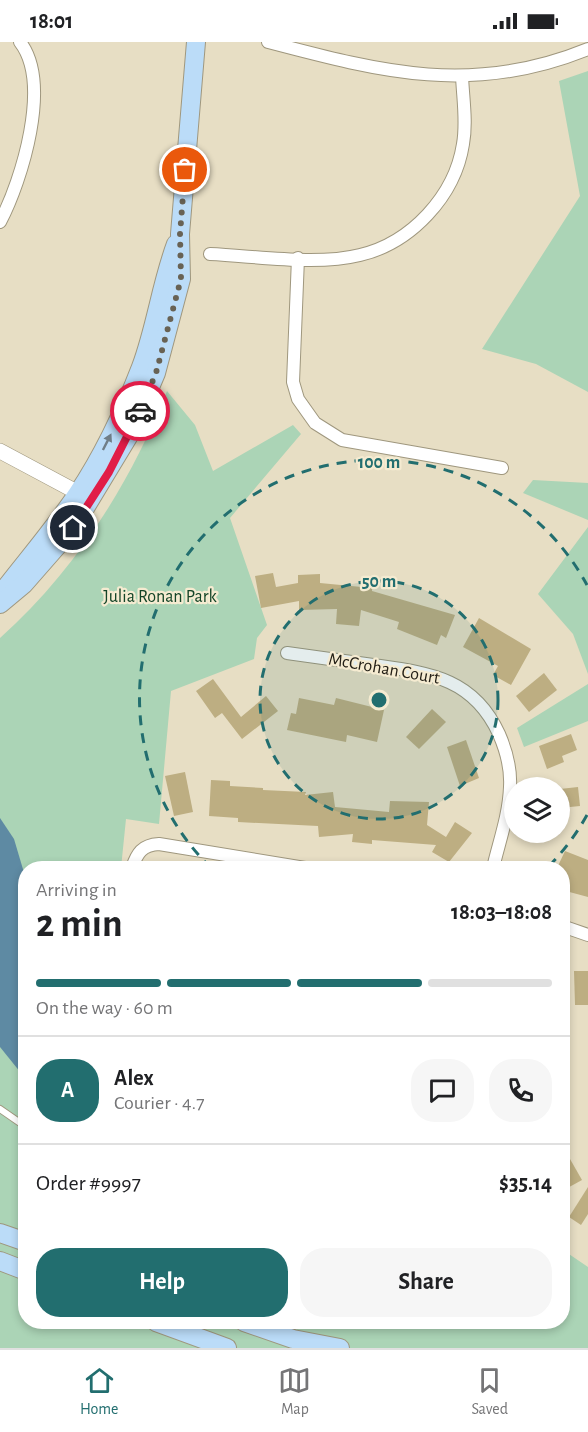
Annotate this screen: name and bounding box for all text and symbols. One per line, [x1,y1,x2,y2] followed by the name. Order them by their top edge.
[30,10,73,32] text: 18:01
[159,144,210,195] pin
[168,153,201,186] icon: bag
[110,381,170,441] courier
[124,395,157,428] icon: car
[102,433,112,450] one-way arrow
[358,454,400,472] text: 100 m
[47,502,98,553] pin
[56,511,89,544] icon: home
[362,573,396,591] text: 50 m
[103,588,217,606] park label: Julia Ronan Park
[327,650,441,688] street label: McCrohan Court
[369,690,389,710] centre of rings
[504,777,570,843] map controls
[504,777,570,843] button: layers
[36,880,117,900] text: Arriving in
[451,901,552,923] text: 18:03–18:08
[36,905,123,944] text: 2 min
[36,998,173,1018] text: On the way · 60 m
[411,1059,474,1122] button: chat
[489,1059,552,1122] button: phone
[114,1067,154,1089] text: Alex
[61,1079,74,1101] text: A
[114,1093,205,1113] text: Courier · 4.7
[36,1172,141,1194] text: Order #9997
[499,1172,552,1194] text: $35.14
[36,1248,288,1317] button: Help
[300,1248,552,1317] button: Share
[80,1364,118,1419] tab: Home
[278,1364,311,1419] tab: Map
[471,1364,508,1419] tab: Saved

